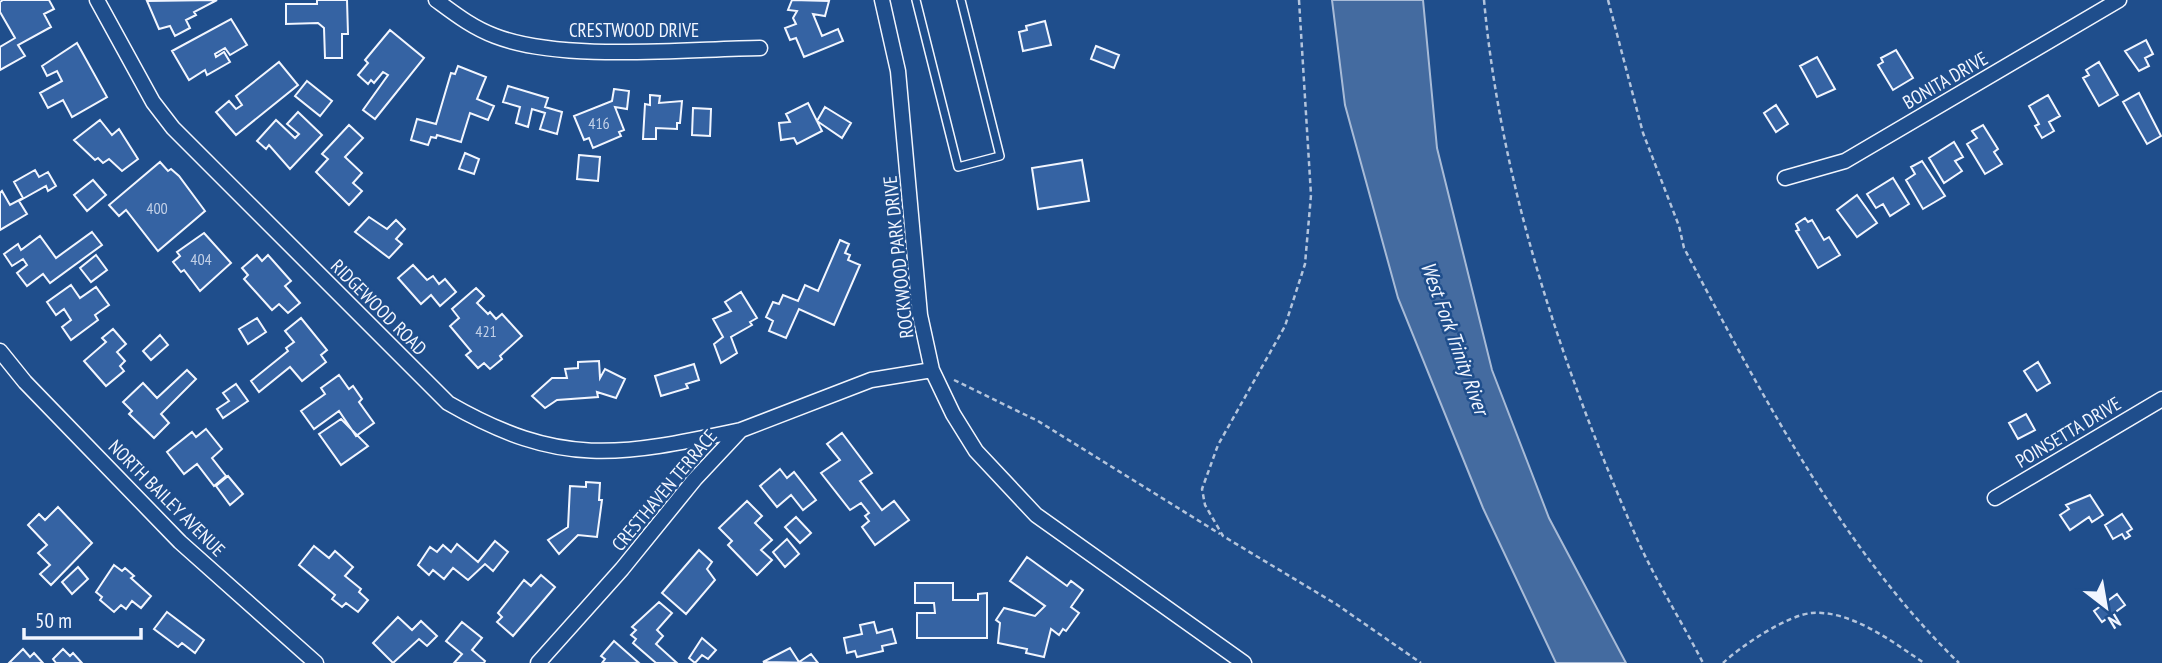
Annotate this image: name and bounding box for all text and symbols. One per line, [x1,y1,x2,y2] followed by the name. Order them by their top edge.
[569,18,699,42] street label: CRESTWOOD DRIVE
[1898,46,1992,114] street label: BONITA DRIVE
[588,113,610,133] house number: 416
[878,175,918,339] street label: ROCKWOOD PARK DRIVE
[146,198,168,218] house number: 400
[190,249,212,269] house number: 404
[326,254,432,360] street label: RIDGEWOOD ROAD
[1415,258,1496,421] water label: West Fork Trinity River
[475,321,497,341] house number: 421
[2011,391,2125,473] street label: POINSETTA DRIVE
[606,424,722,556] street label: CRESTHAVEN TERRACE
[104,435,230,561] street label: NORTH BAILEY AVENUE
[2071,572,2141,642] north arrow
[24,596,142,640] scale bar
[35,607,72,634] text: 50 m
[2104,609,2125,635] text: N

